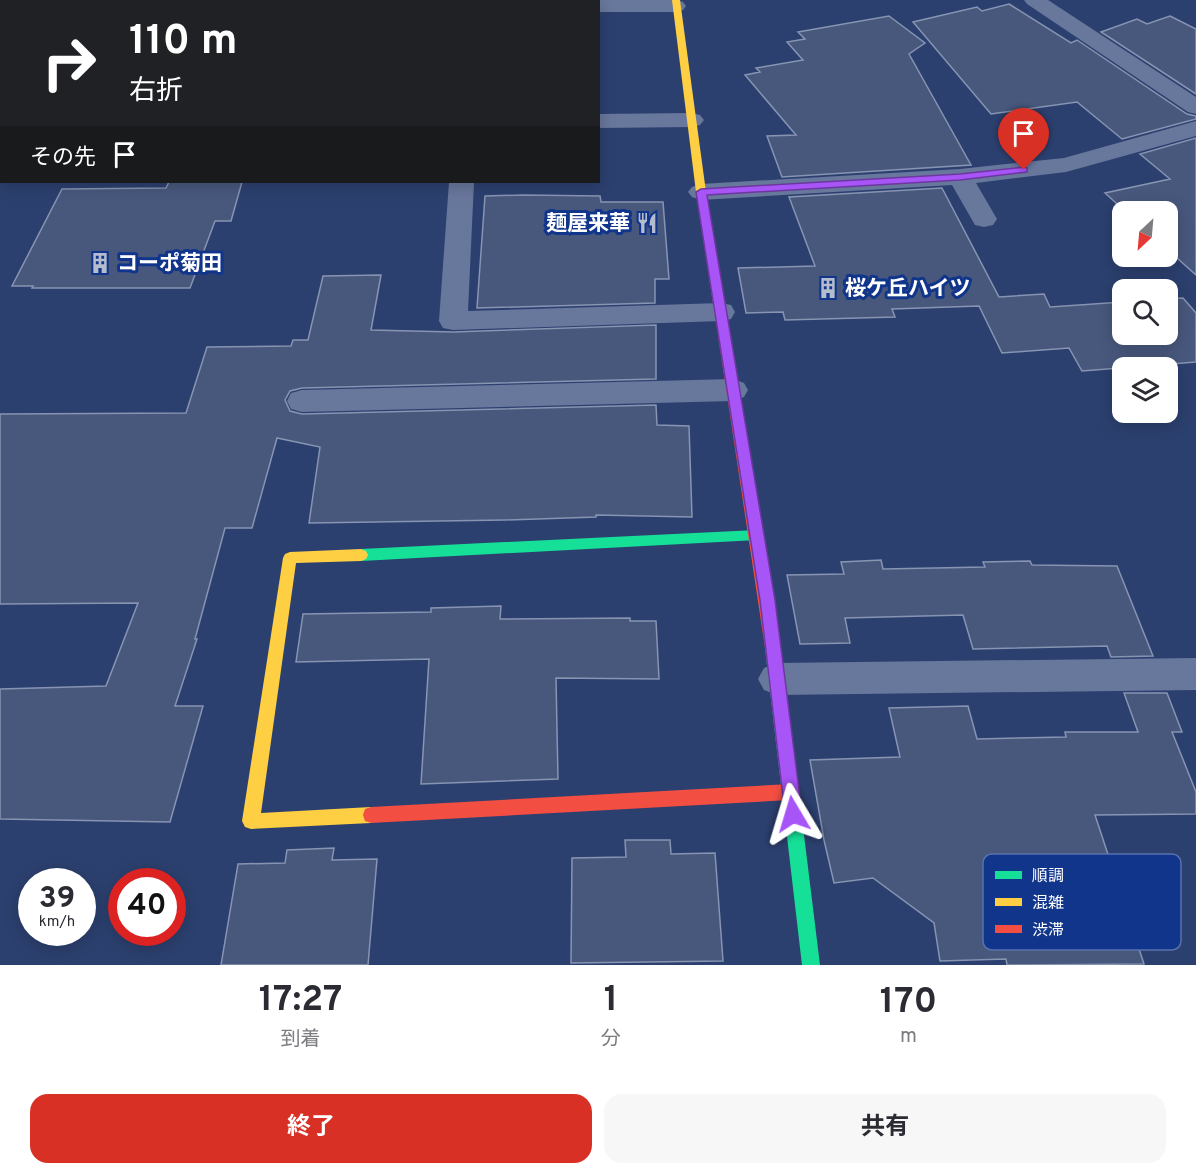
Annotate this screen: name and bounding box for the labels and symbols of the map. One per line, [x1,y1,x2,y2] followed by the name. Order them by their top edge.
[998,108,1049,170] pin
[1112,201,1178,267] north arrow
[546,211,630,238] place label: 麺屋来華
[635,211,659,235] restaurant icon: 麺屋来華
[88,251,112,275] building icon: コーポ菊田
[117,251,222,278] place label: コーポ菊田
[816,276,840,300] building icon: 桜ケ丘ハイツ
[845,276,971,303] place label: 桜ケ丘ハイツ
[761,782,825,846] position arrow
[983,854,1181,950] legend
[1032,867,1064,887] text: 順調
[108,868,186,946] speed limit sign: 40
[1032,894,1064,914] text: 混雑
[1032,921,1064,941] text: 渋滞

